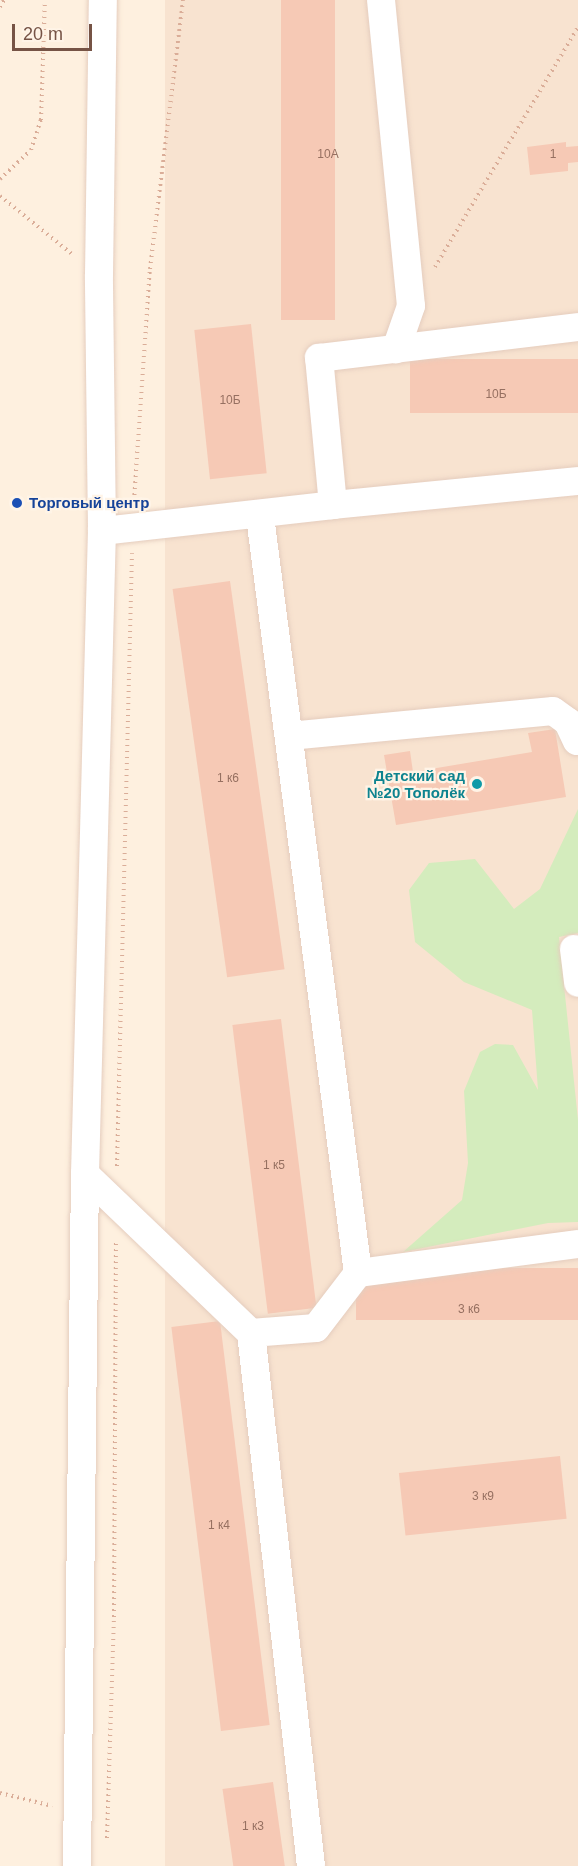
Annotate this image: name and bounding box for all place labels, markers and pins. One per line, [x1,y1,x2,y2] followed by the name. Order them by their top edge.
[29,494,149,512] place label: Торговый центр
[10,496,24,510] marker: Торговый центр
[367,766,465,801] place label: Детский сад №20 Тополёк
[470,777,484,791] marker: Детский сад №20 Тополёк

